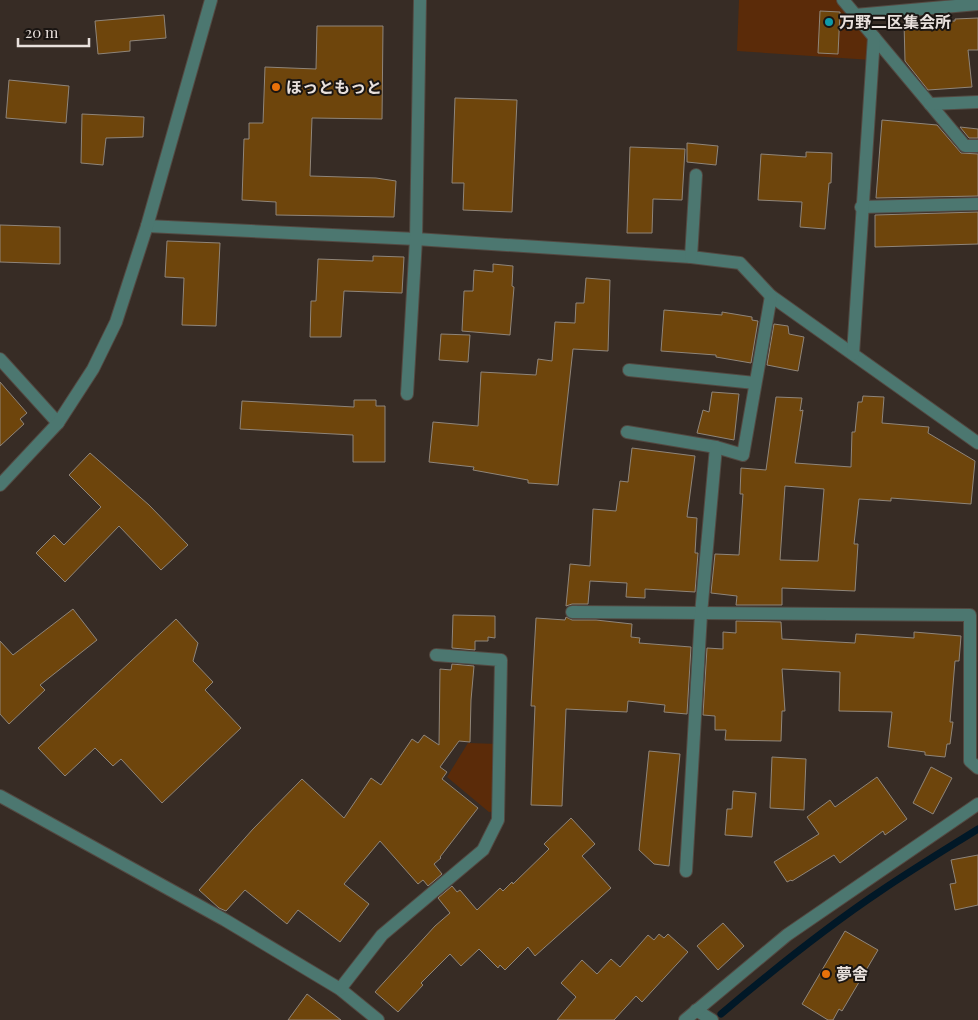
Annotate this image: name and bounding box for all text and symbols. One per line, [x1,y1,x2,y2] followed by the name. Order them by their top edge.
[839,11,951,32] place label: 万野二区集会所
[18,15,89,47] scale bar
[823,16,835,28] marker: 万野二区集会所
[25,22,59,42] text: 20 m
[286,76,382,97] place label: ほっともっと
[270,81,282,93] marker: ほっともっと
[836,963,868,984] place label: 夢舎
[820,968,832,980] marker: 夢舎

